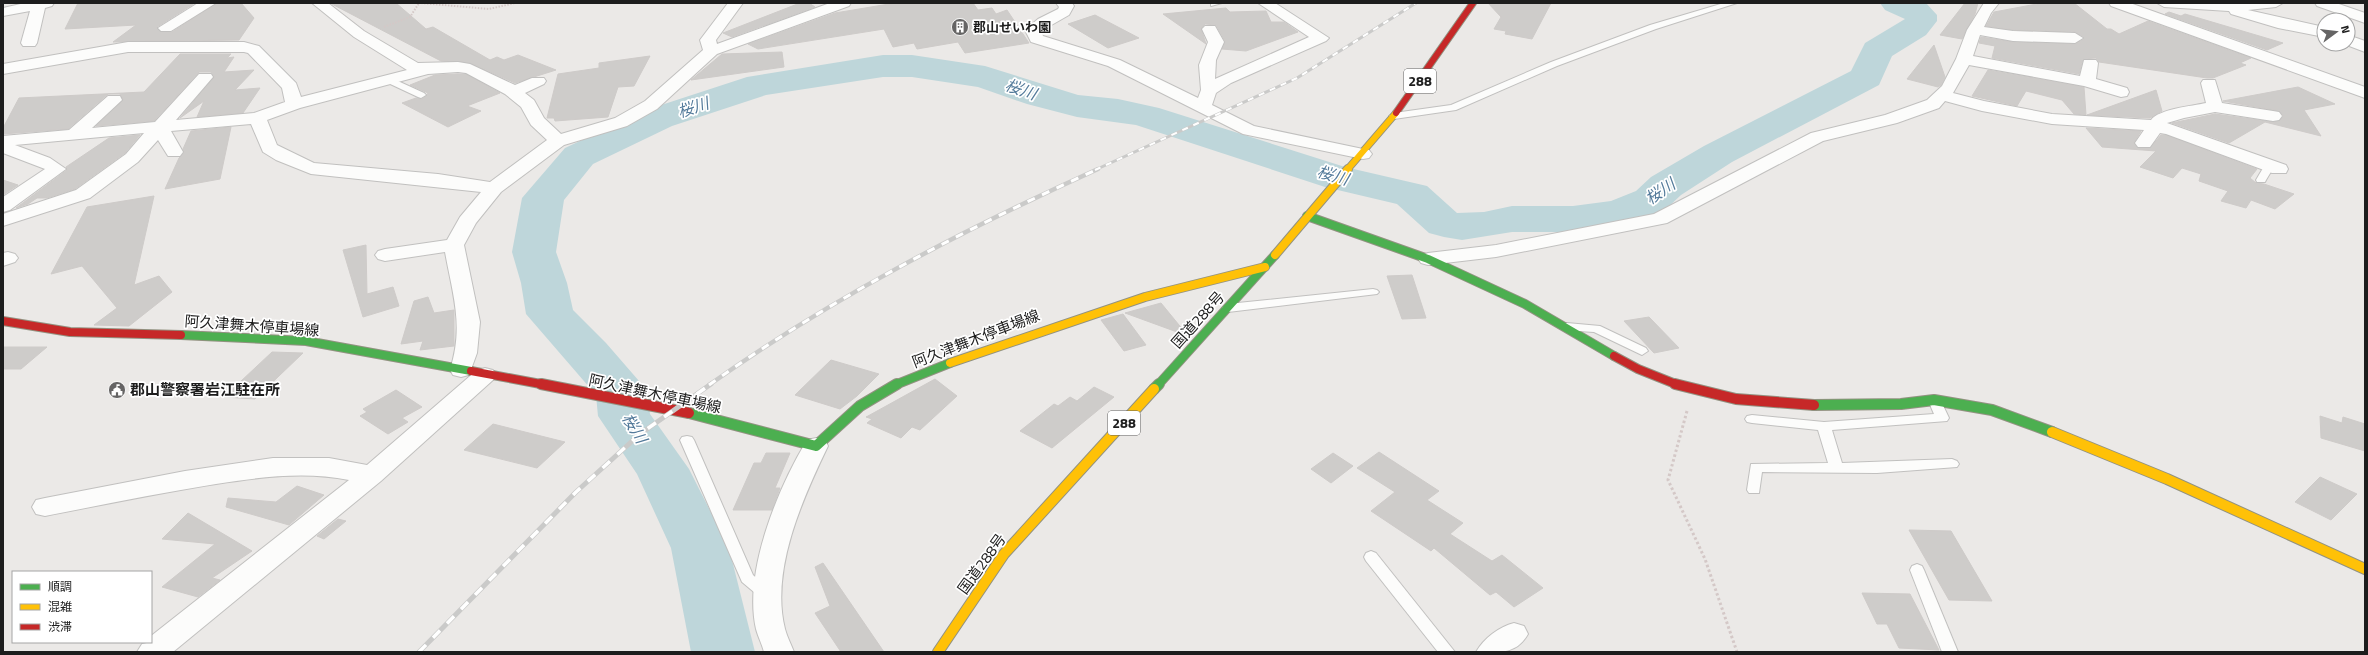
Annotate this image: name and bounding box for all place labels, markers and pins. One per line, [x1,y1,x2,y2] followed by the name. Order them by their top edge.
[950,17,970,37] building icon: 郡山せいわ園
[973,17,1051,37] place label: 郡山せいわ園
[130,378,280,401] place label: 郡山警察署岩江駐在所
[107,380,127,400] public building icon: 郡山警察署岩江駐在所

